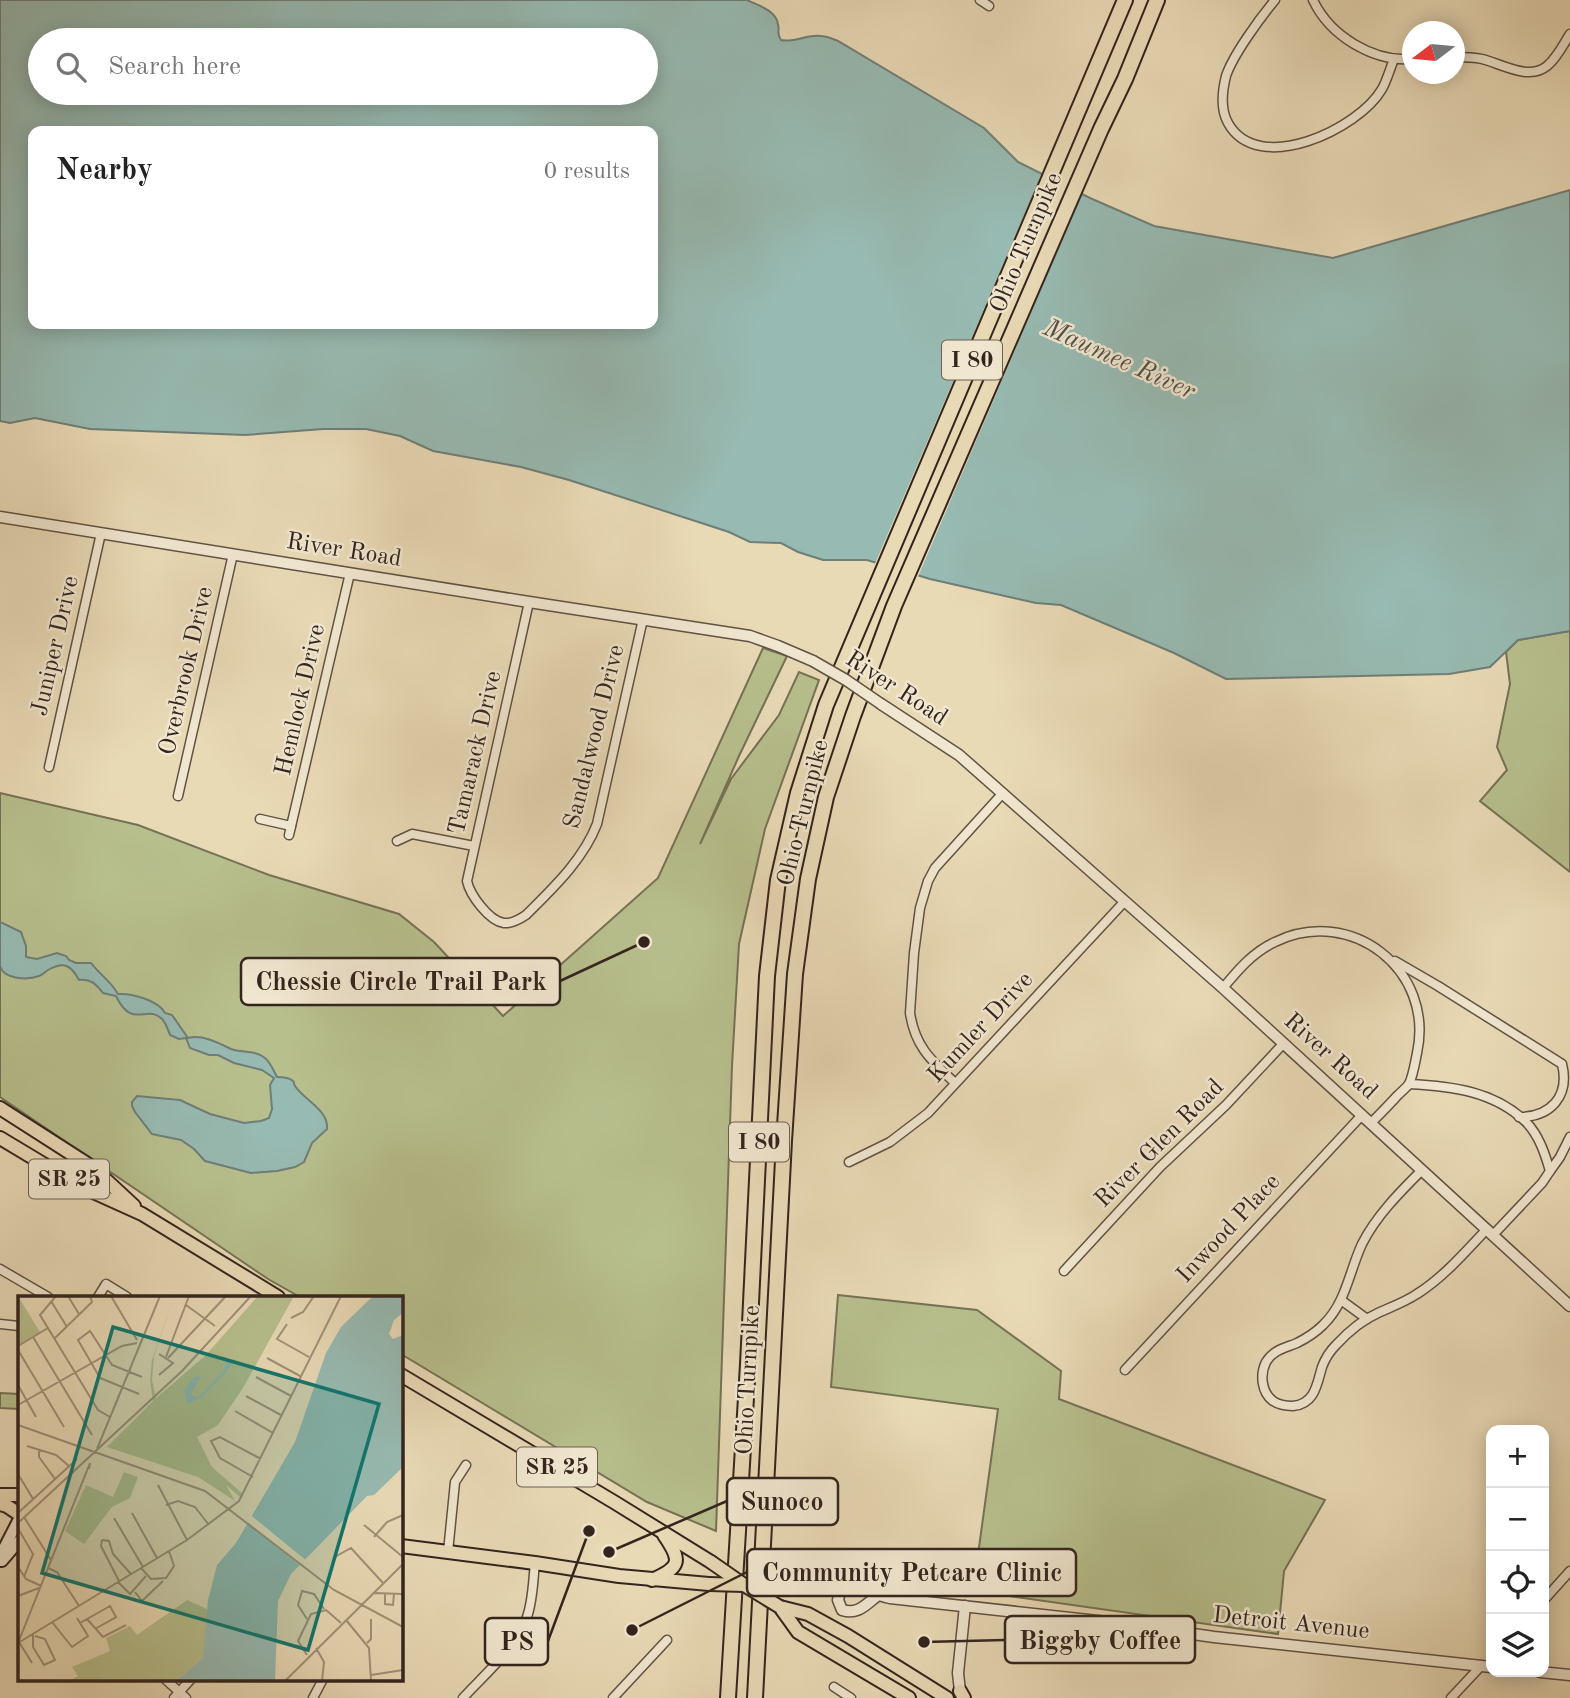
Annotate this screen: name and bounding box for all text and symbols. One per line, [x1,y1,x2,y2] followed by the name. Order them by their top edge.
[1402,21,1465,84] north arrow
[28,28,658,105] search box
[52,48,90,86] icon: search
[108,54,241,80] text: Search here
[56,156,153,186] text: Nearby
[544,160,630,183] text: 0 results
[987,169,1067,317] street label: Ohio Turnpike
[1038,315,1200,405] water label: Maumee River
[942,340,1002,380] road number: I 80
[285,530,403,572] street label: River Road
[28,574,84,718] street label: Juniper Drive
[156,584,218,758] street label: Overbrook Drive
[272,622,330,778] street label: Hemlock Drive
[561,643,629,831] street label: Sandalwood Drive
[841,647,951,731] street label: River Road
[445,669,507,837] street label: Tamarack Drive
[774,737,834,889] street label: Ohio Turnpike
[241,958,560,1005] callout: Chessie Circle Trail Park
[924,968,1038,1088] street label: Kumler Drive
[255,970,547,996] text: Chessie Circle Trail Park
[1279,1009,1381,1105] street label: River Road
[1091,1075,1229,1213] street label: River Glen Road
[729,1122,789,1162] road number: I 80
[29,1160,109,1198] road number: SR 25
[1173,1170,1285,1288] street label: Inwood Place
[18,1296,402,1680] inset map
[733,1304,765,1456] street label: Ohio Turnpike
[1486,1425,1549,1677] map controls
[1486,1425,1549,1488] button: +
[517,1448,597,1486] road number: SR 25
[727,1478,838,1525] callout: Sunoco
[1486,1488,1549,1551] button: −
[740,1490,824,1516] text: Sunoco
[747,1549,1076,1596] callout: Community Petcare Clinic
[1486,1551,1549,1614] button: locate
[762,1561,1062,1587] text: Community Petcare Clinic
[1211,1604,1371,1644] street label: Detroit Avenue
[1486,1614,1549,1677] button: layers
[1005,1616,1195,1663] callout: Biggby Coffee
[485,1618,548,1665] callout: PS
[1019,1629,1181,1655] text: Biggby Coffee
[500,1630,534,1656] text: PS

